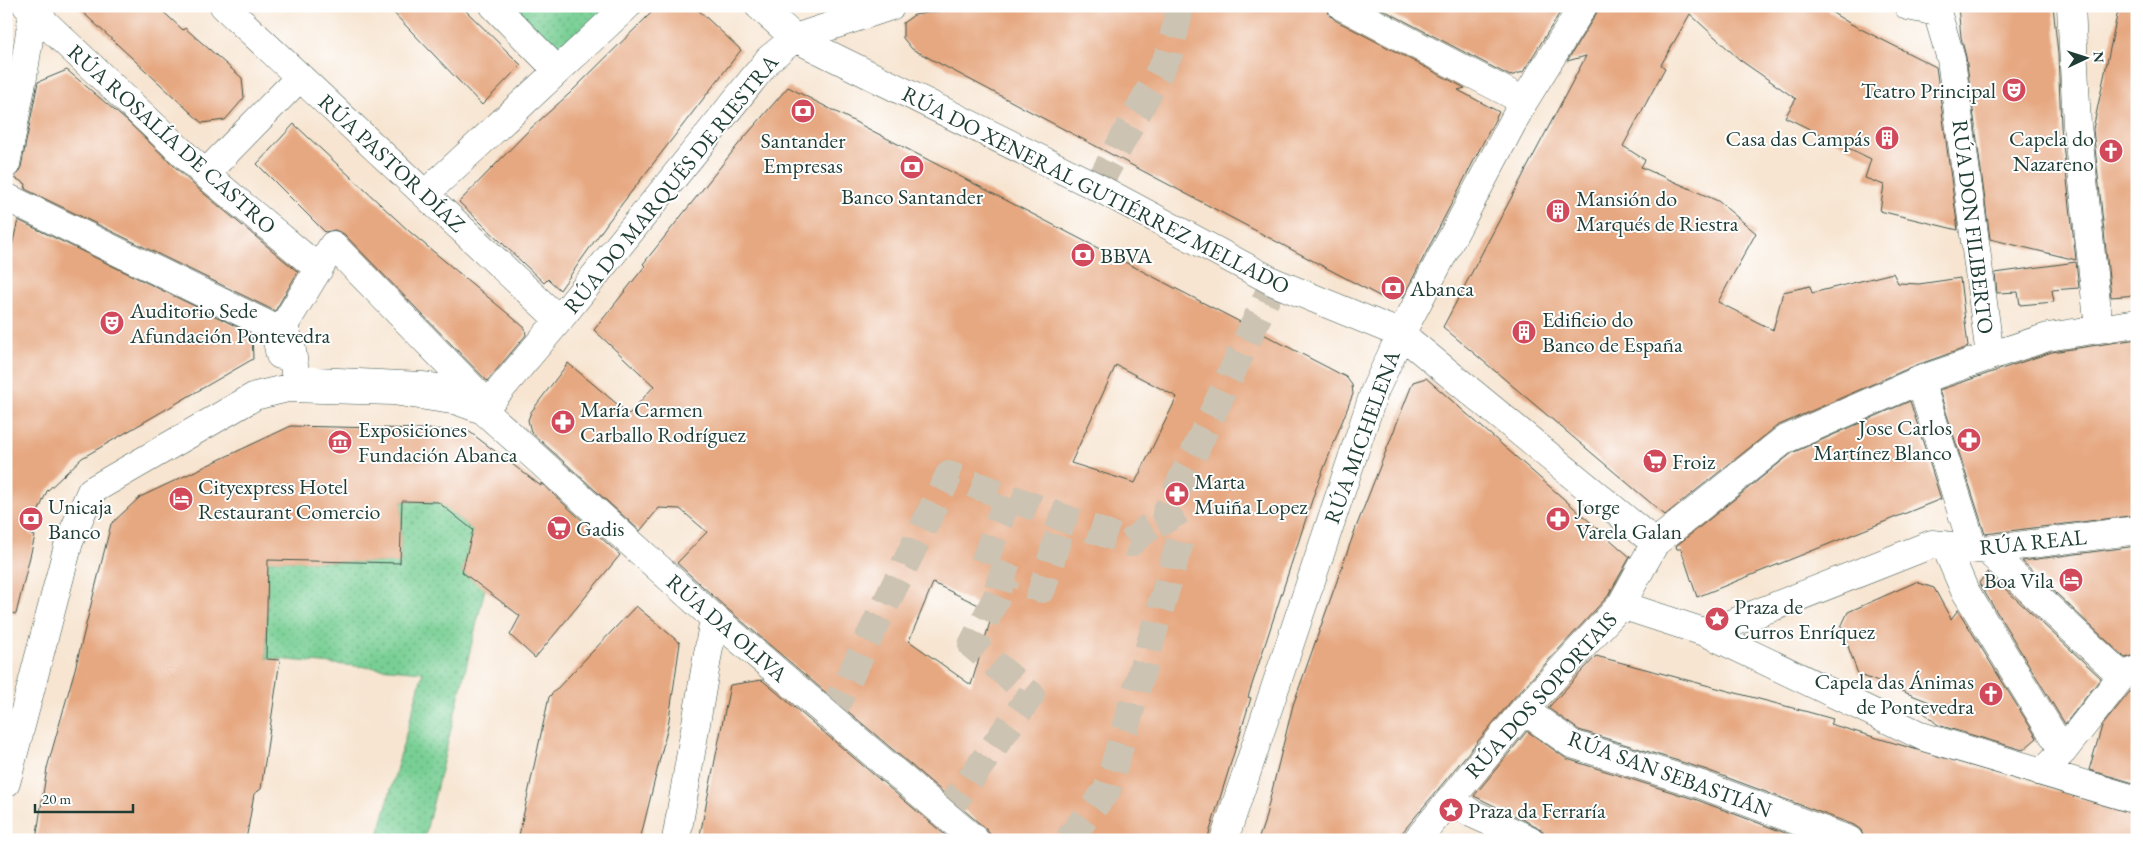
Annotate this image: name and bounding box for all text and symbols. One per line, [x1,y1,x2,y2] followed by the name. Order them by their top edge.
[2060,32,2110,82] north arrow
[62,38,282,240] street label: RÚA ROSALÍA DE CASTRO
[557,48,785,320] street label: RÚA DO MARQUÉS DE RIESTRA
[2090,51,2108,64] text: N
[1861,76,1996,105] place label: Teatro Principal
[2001,77,2027,103] theatre icon: Teatro Principal
[897,79,1295,301] street label: RÚA DO XENERAL GUTIÉRREZ MELLADO
[312,87,472,239] street label: RÚA PASTOR DÍAZ
[790,98,816,124] bank icon: Santander Empresas
[1945,118,2001,336] street label: RÚA DON FILIBERTO
[1726,124,1870,153] place label: Casa das Campás
[2009,124,2094,178] place label: Capela do Nazareno
[1874,125,1900,151] building icon: Casa das Campás
[761,126,846,180] place label: Santander Empresas
[2098,138,2124,164] church icon: Capela do Nazareno
[899,154,925,180] bank icon: Banco Santander
[841,182,984,211] place label: Banco Santander
[1576,184,1739,238] place label: Mansión do Marqués de Riestra
[1545,198,1571,224] building icon: Mansión do Marqués de Riestra
[1100,241,1153,270] place label: BBVA
[1070,242,1096,268] bank icon: BBVA
[1409,274,1474,303] place label: Abanca
[1380,275,1406,301] bank icon: Abanca
[129,296,331,350] place label: Auditorio Sede Afundación Pontevedra
[1542,305,1683,359] place label: Edificio do Banco de España
[99,310,125,336] theatre icon: Auditorio Sede Afundación Pontevedra
[1511,319,1537,345] building icon: Edificio do Banco de España
[1317,346,1407,528] street label: RÚA MICHELENA
[580,395,746,449] place label: María Carmen Carballo Rodríguez
[550,409,576,435] pharmacy icon: María Carmen Carballo Rodríguez
[1813,413,1952,467] place label: Jose Carlos Martínez Blanco
[358,415,518,469] place label: Exposiciones Fundación Abanca
[1956,427,1982,453] pharmacy icon: Jose Carlos Martínez Blanco
[327,429,353,455] museum icon: Exposiciones Fundación Abanca
[1672,447,1716,476] place label: Froiz
[1642,448,1668,474] supermarket icon: Froiz
[1194,467,1308,521] place label: Marta Muiña Lopez
[198,472,381,526] place label: Cityexpress Hotel Restaurant Comercio
[1164,481,1190,507] pharmacy icon: Marta Muiña Lopez
[168,486,194,512] hotel icon: Cityexpress Hotel Restaurant Comercio
[48,492,112,546] place label: Unicaja Banco
[1574,492,1683,546] place label: Jorge Varela Galan
[18,506,44,532] bank icon: Unicaja Banco
[1545,506,1571,532] pharmacy icon: Jorge Varela Galan
[576,514,624,543] place label: Gadis
[546,515,572,541] supermarket icon: Gadis
[1978,522,2088,562] street label: RÚA REAL
[1984,566,2054,595] place label: Boa Vila
[660,567,794,689] street label: RÚA DA OLIVA
[2058,567,2084,593] hotel icon: Boa Vila
[1734,592,1876,646] place label: Praza de Curros Enríquez
[1458,605,1624,785] street label: RÚA DOS SOPORTAIS
[1704,606,1730,632] place icon: Praza de Curros Enríquez
[1814,667,1974,721] place label: Capela das Ánimas de Pontevedra
[1978,681,2004,707] church icon: Capela das Ánimas de Pontevedra
[1564,724,1776,825] street label: RÚA SAN SEBASTIÁN
[35,781,132,813] scale bar
[42,789,71,808] text: 20 m
[1468,796,1606,825] place label: Praza da Ferraría
[1438,797,1464,823] place icon: Praza da Ferraría

